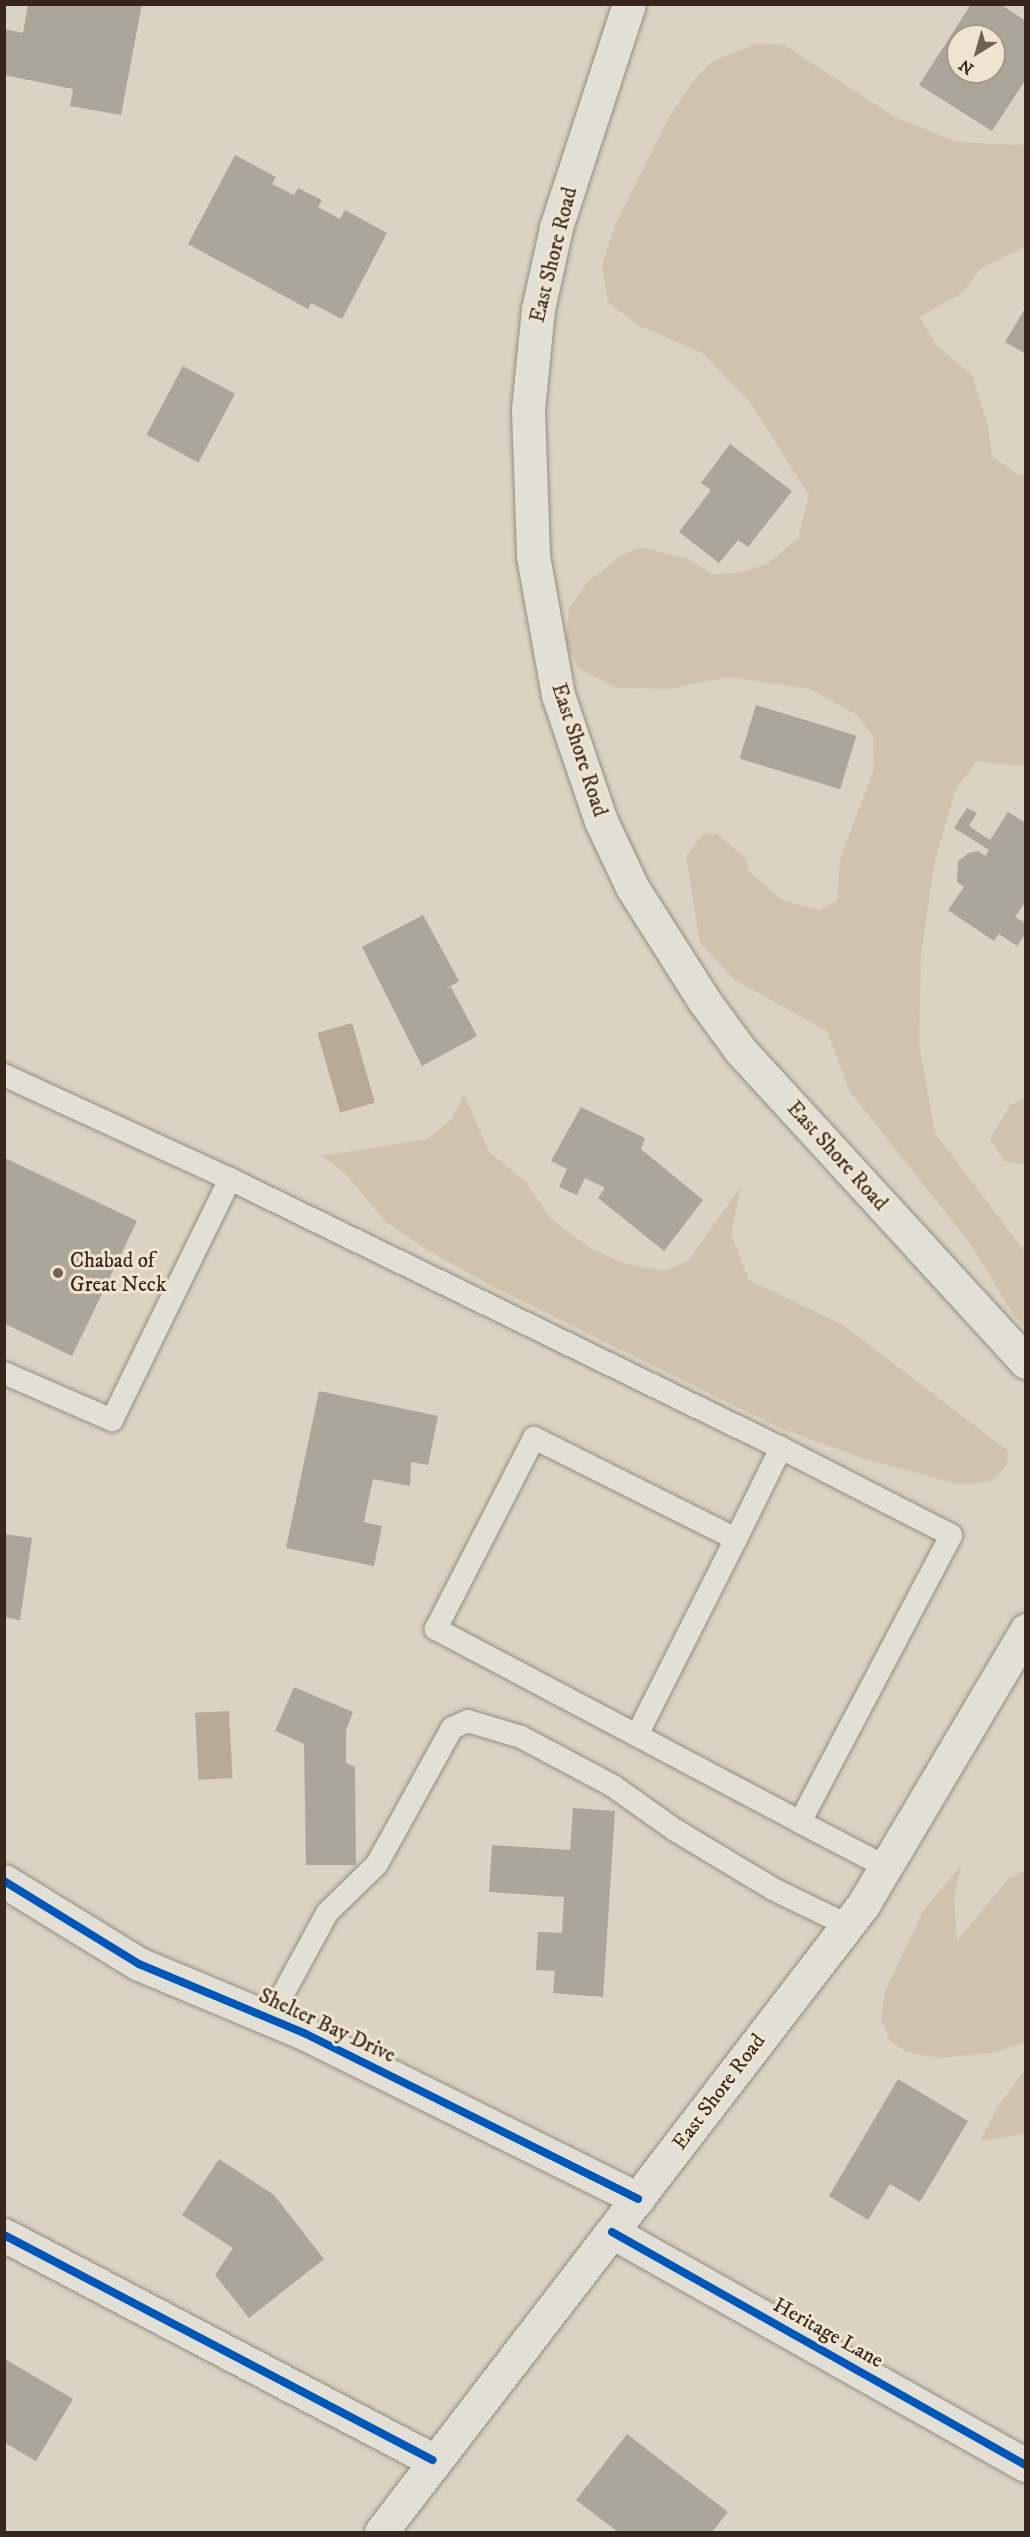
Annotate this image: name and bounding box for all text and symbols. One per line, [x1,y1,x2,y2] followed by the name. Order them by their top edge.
[946,24,1006,84] north arrow
[955,55,978,79] text: N
[525,185,583,325] street label: East Shore Road
[546,680,612,820] street label: East Shore Road
[781,1096,893,1216] street label: East Shore Road
[70,1248,166,1298] place label: Chabad of Great Neck
[51,1266,65,1280] marker: Chabad of Great Neck
[255,1983,399,2069] street label: Shelter Bay Drive
[667,2029,771,2155] street label: East Shore Road
[769,2292,887,2374] street label: Heritage Lane

